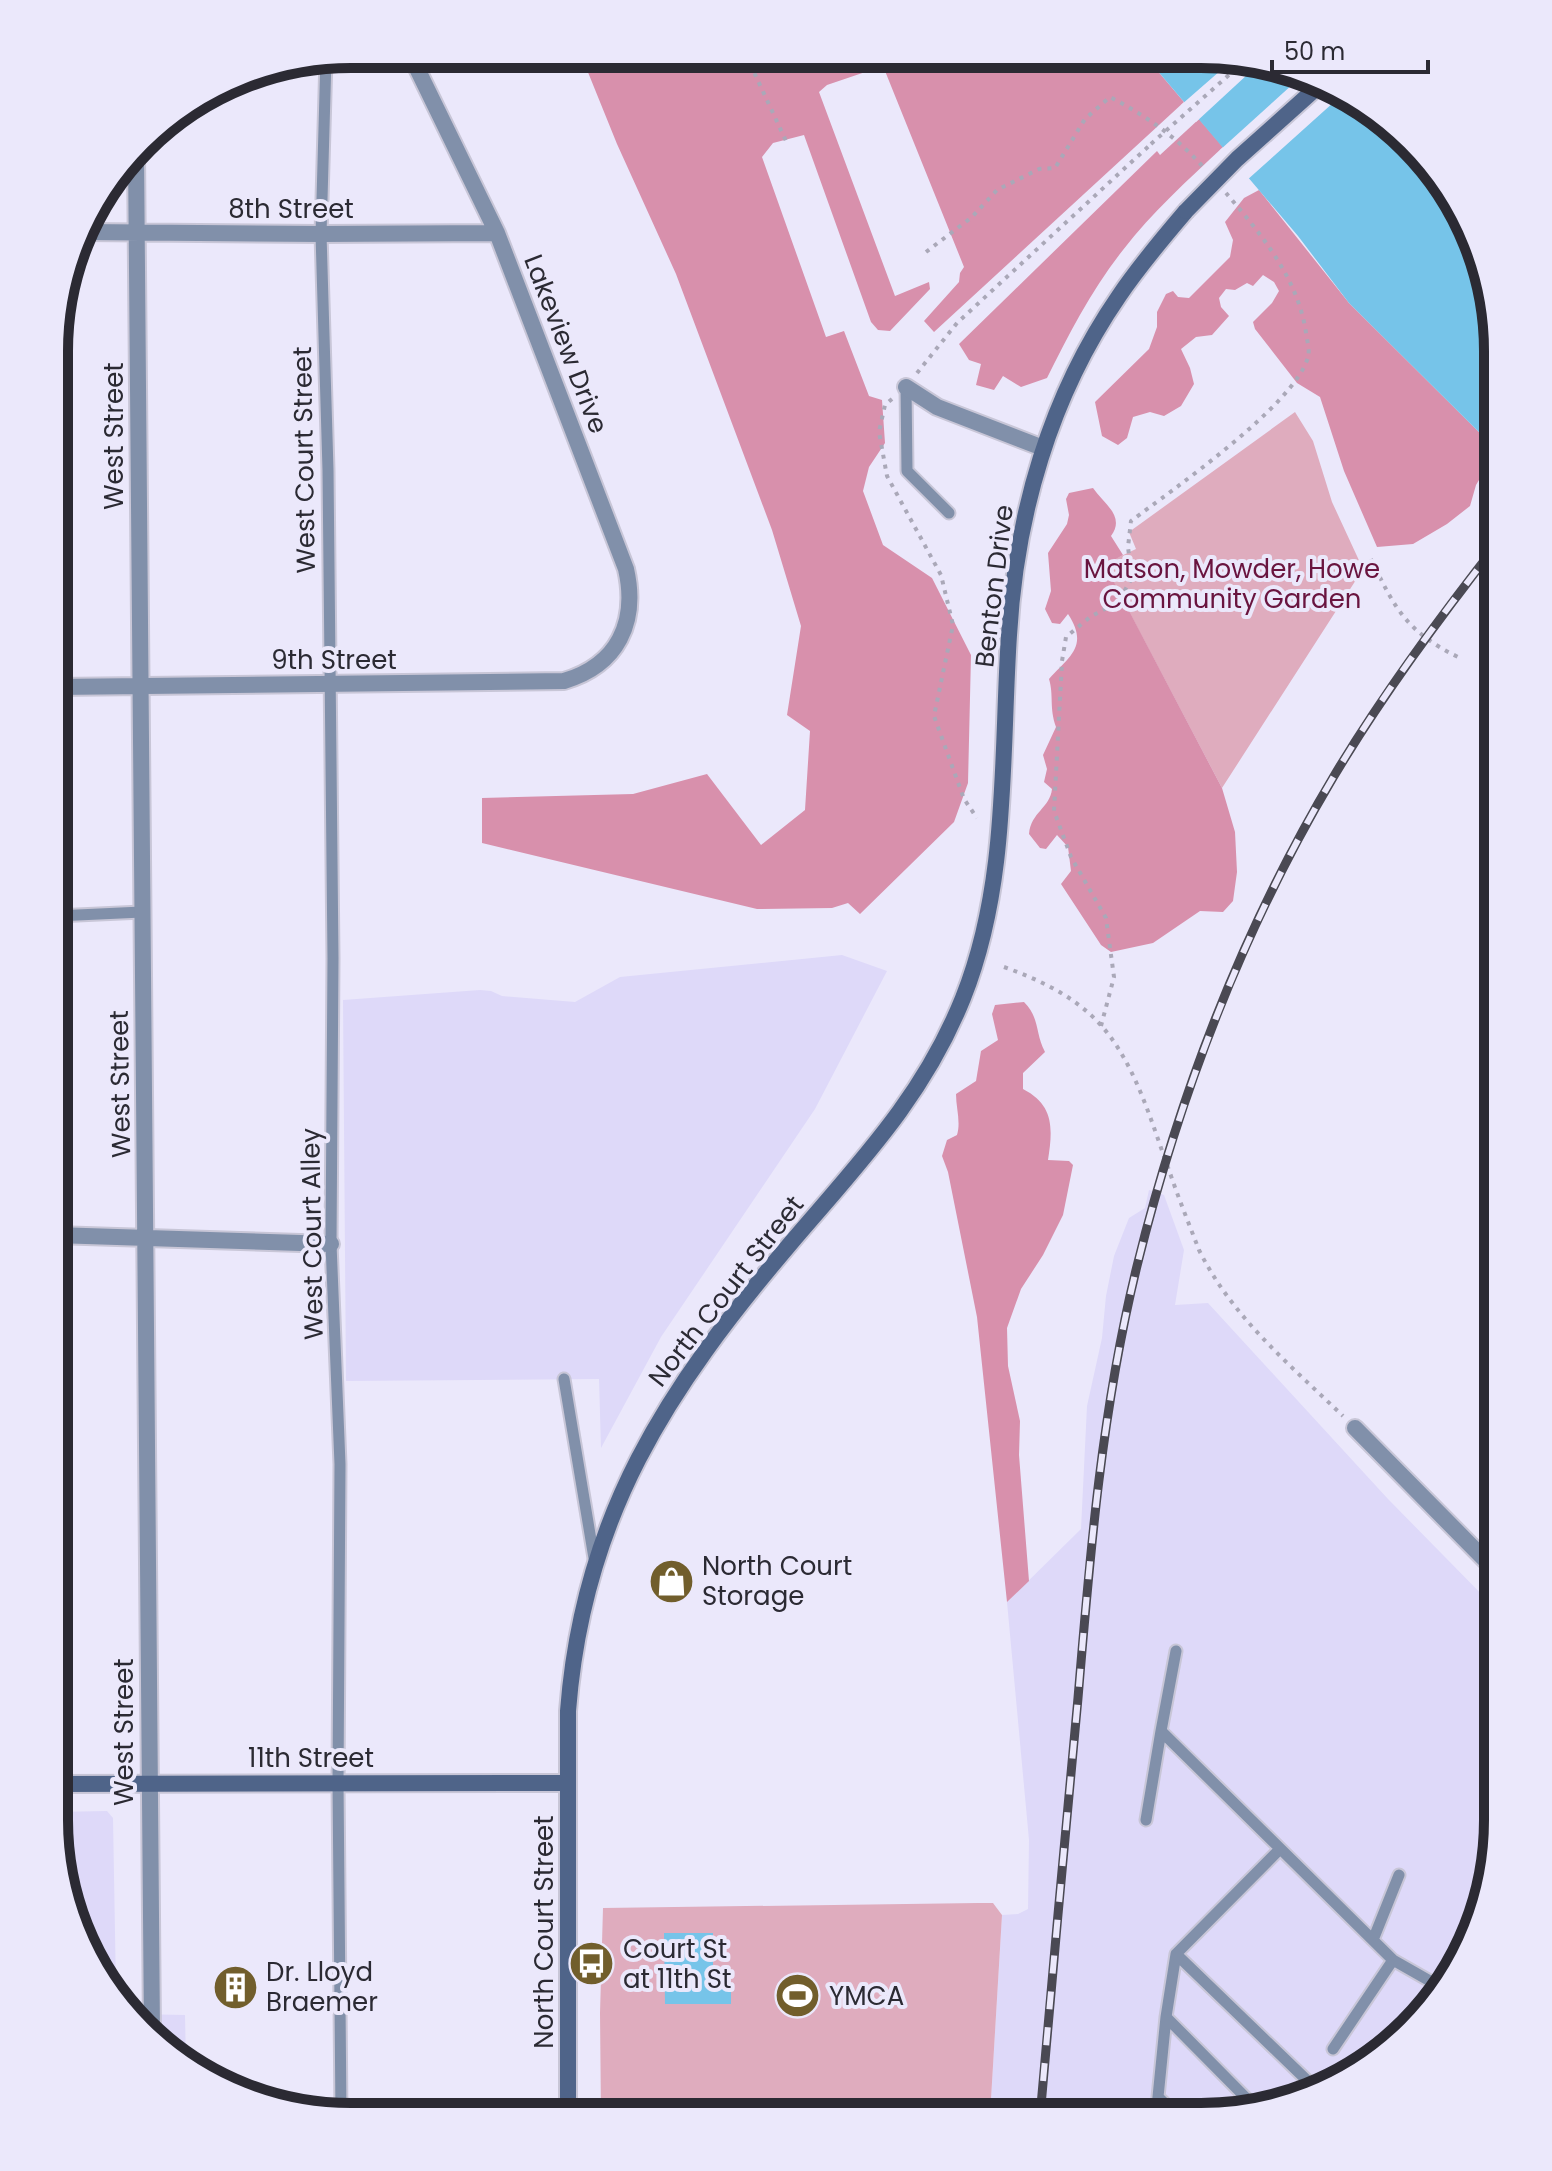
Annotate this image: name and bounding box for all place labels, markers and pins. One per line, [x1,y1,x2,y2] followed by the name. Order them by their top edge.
[702,1548,852,1614] place label: North Court Storage
[647,1557,695,1605] shop icon: North Court Storage
[623,1931,731,1997] place label: Court St at 11th St
[568,1940,616,1988] bus stop icon: Court St at 11th St
[266,1954,378,2020] place label: Dr. Lloyd Braemer
[211,1963,259,2011] building icon: Dr. Lloyd Braemer
[774,1972,822,2020] sports icon: YMCA
[829,1978,904,2014] place label: YMCA

